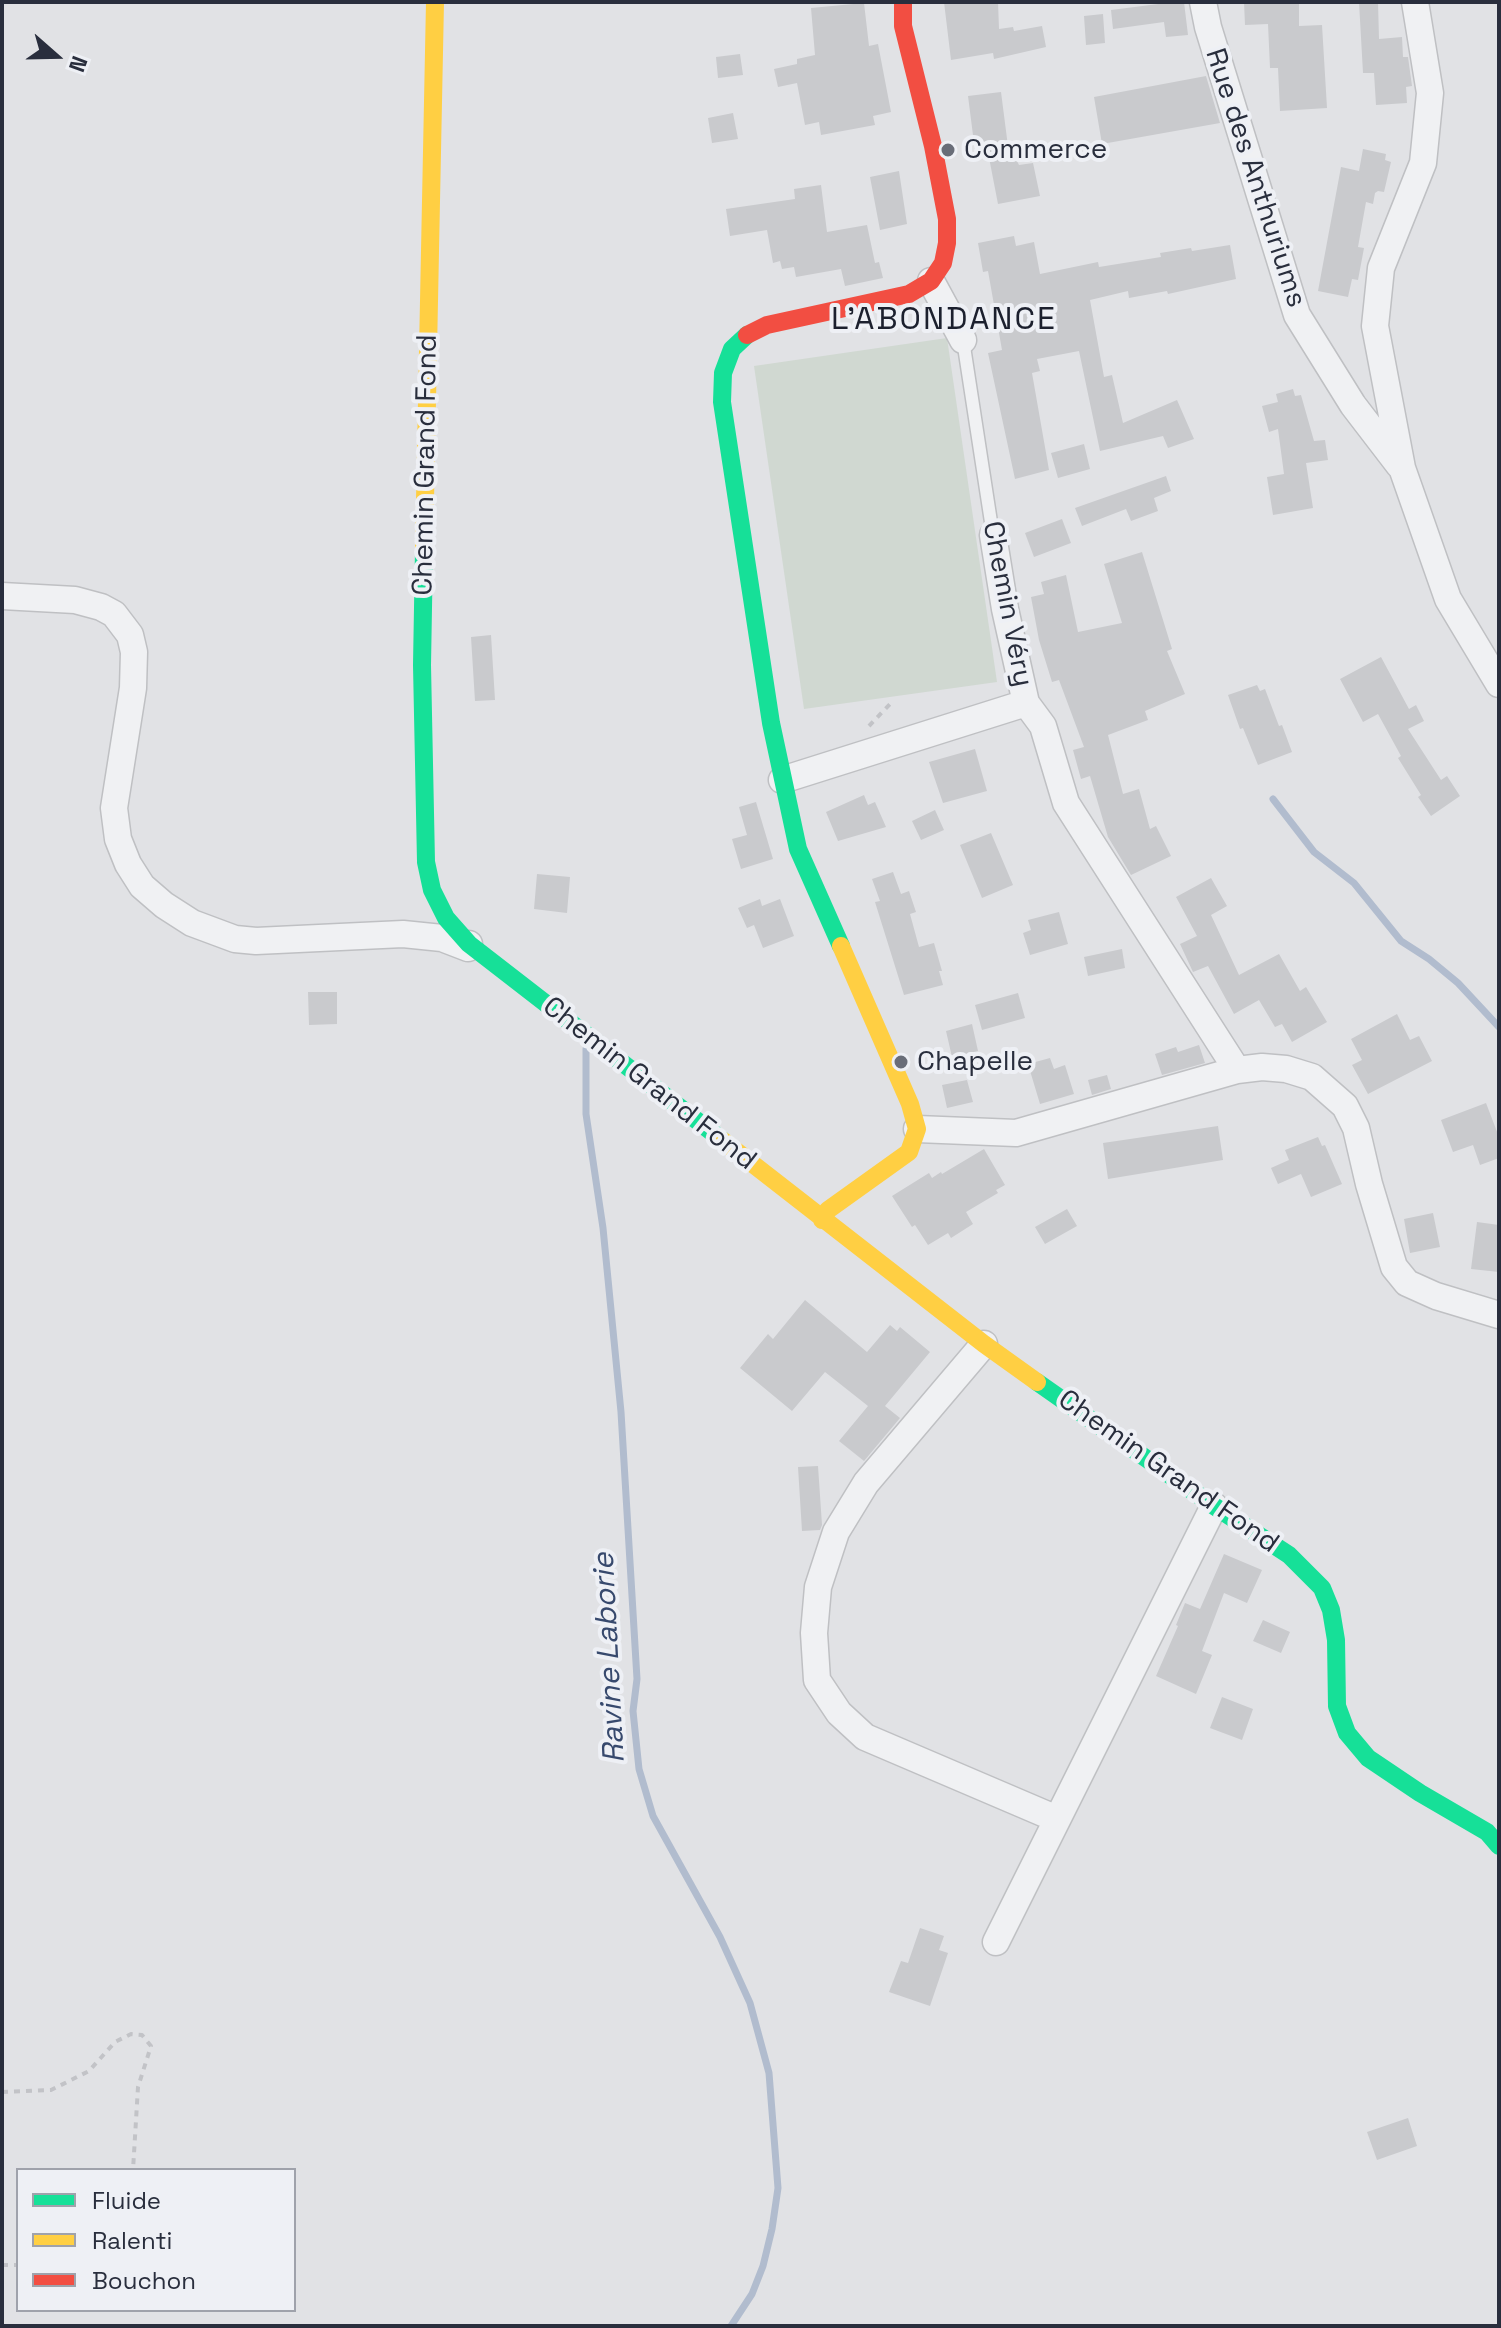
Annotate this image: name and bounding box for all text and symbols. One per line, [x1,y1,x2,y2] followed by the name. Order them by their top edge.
[16,16,96,96] north arrow
[1197,44,1313,312] street label: Rue des Anthuriums
[63,52,94,76] text: N
[964,133,1107,167] place label: Commerce
[939,141,957,159] marker: Commerce
[831,301,1057,339] district label: L'ABONDANCE
[407,334,445,596] street label: Chemin Grand Fond
[975,519,1039,689] street label: Chemin Véry
[536,990,762,1178] street label: Chemin Grand Fond
[917,1045,1033,1079] place label: Chapelle
[892,1053,910,1071] marker: Chapelle
[1051,1383,1285,1561] street label: Chemin Grand Fond
[587,1552,633,1764] water label: Ravine Laborie
[16,2168,296,2312] legend
[92,2185,161,2216] text: Fluide
[92,2225,172,2256] text: Ralenti
[92,2265,196,2296] text: Bouchon

